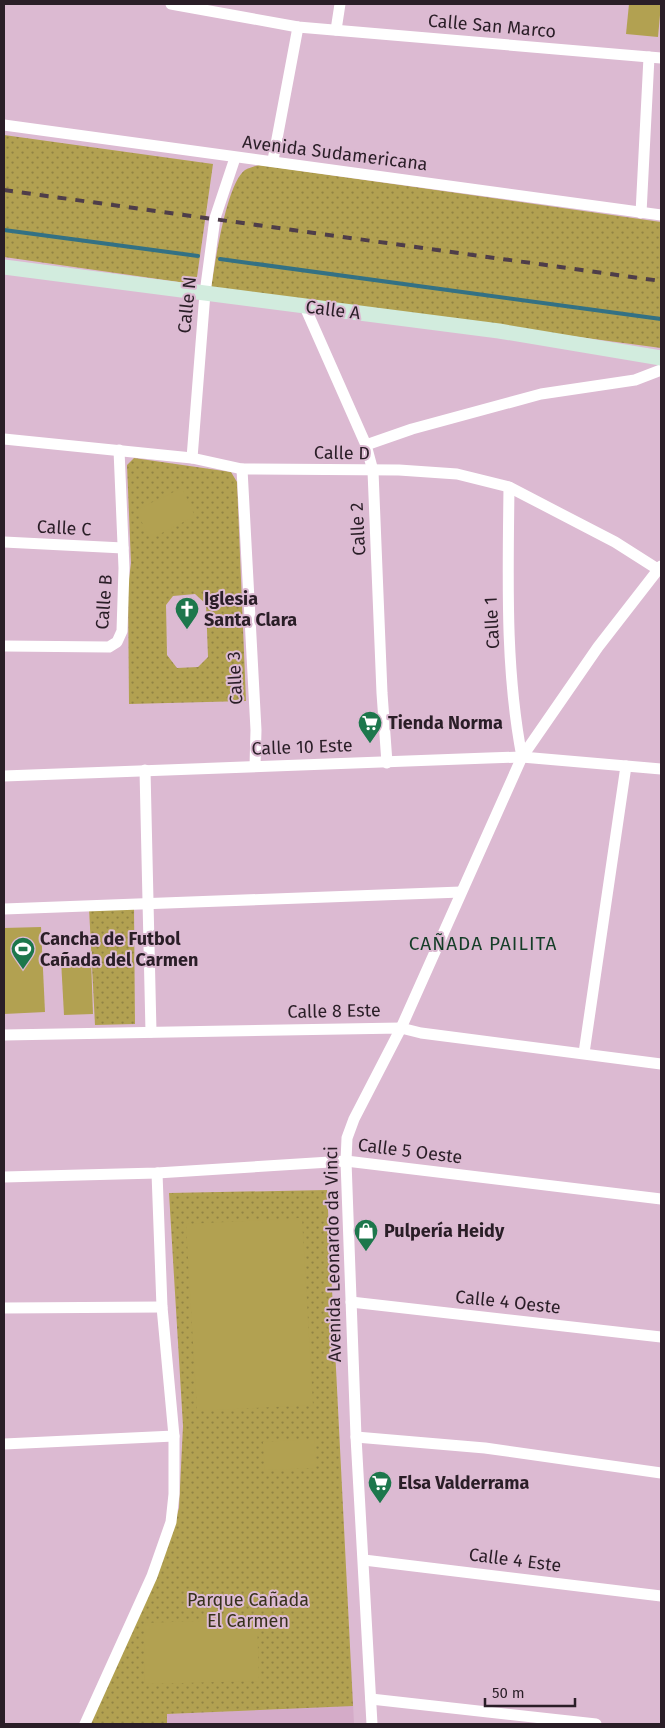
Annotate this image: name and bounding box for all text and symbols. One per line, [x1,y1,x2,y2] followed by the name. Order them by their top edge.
[427,9,557,43] street label: Calle San Marco
[241,131,429,175] street label: Avenida Sudamericana
[173,276,201,334] street label: Calle N
[304,296,362,324] street label: Calle A
[314,442,370,464] street label: Calle D
[346,502,370,556] street label: Calle 2
[36,516,92,540] street label: Calle C
[91,574,117,630] street label: Calle B
[204,588,297,631] place label: Iglesia Santa Clara
[174,596,200,630] church icon: Iglesia Santa Clara
[480,596,504,650] street label: Calle 1
[223,651,247,705] street label: Calle 3
[357,710,383,744] supermarket icon: Tienda Norma
[388,712,503,734] place label: Tienda Norma
[251,734,353,760] street label: Calle 10 Este
[40,928,198,971] place label: Cancha de Futbol Cañada del Carmen
[409,932,557,955] district label: CAÑADA PAILITA
[10,936,36,970] sports icon: Cancha de Futbol Cañada del Carmen
[287,999,381,1023] street label: Calle 8 Este
[357,1134,463,1168] street label: Calle 5 Oeste
[320,1146,346,1362] street label: Avenida Leonardo da Vinci
[353,1218,379,1252] shop icon: Pulpería Heidy
[384,1220,505,1242] place label: Pulpería Heidy
[454,1286,562,1318] street label: Calle 4 Oeste
[367,1470,393,1504] supermarket icon: Elsa Valderrama
[398,1472,529,1494] place label: Elsa Valderrama
[468,1543,562,1577] street label: Calle 4 Este
[187,1589,309,1632] park label: Parque Cañada El Carmen
[485,1676,575,1708] scale bar
[492,1684,525,1702] text: 50 m

